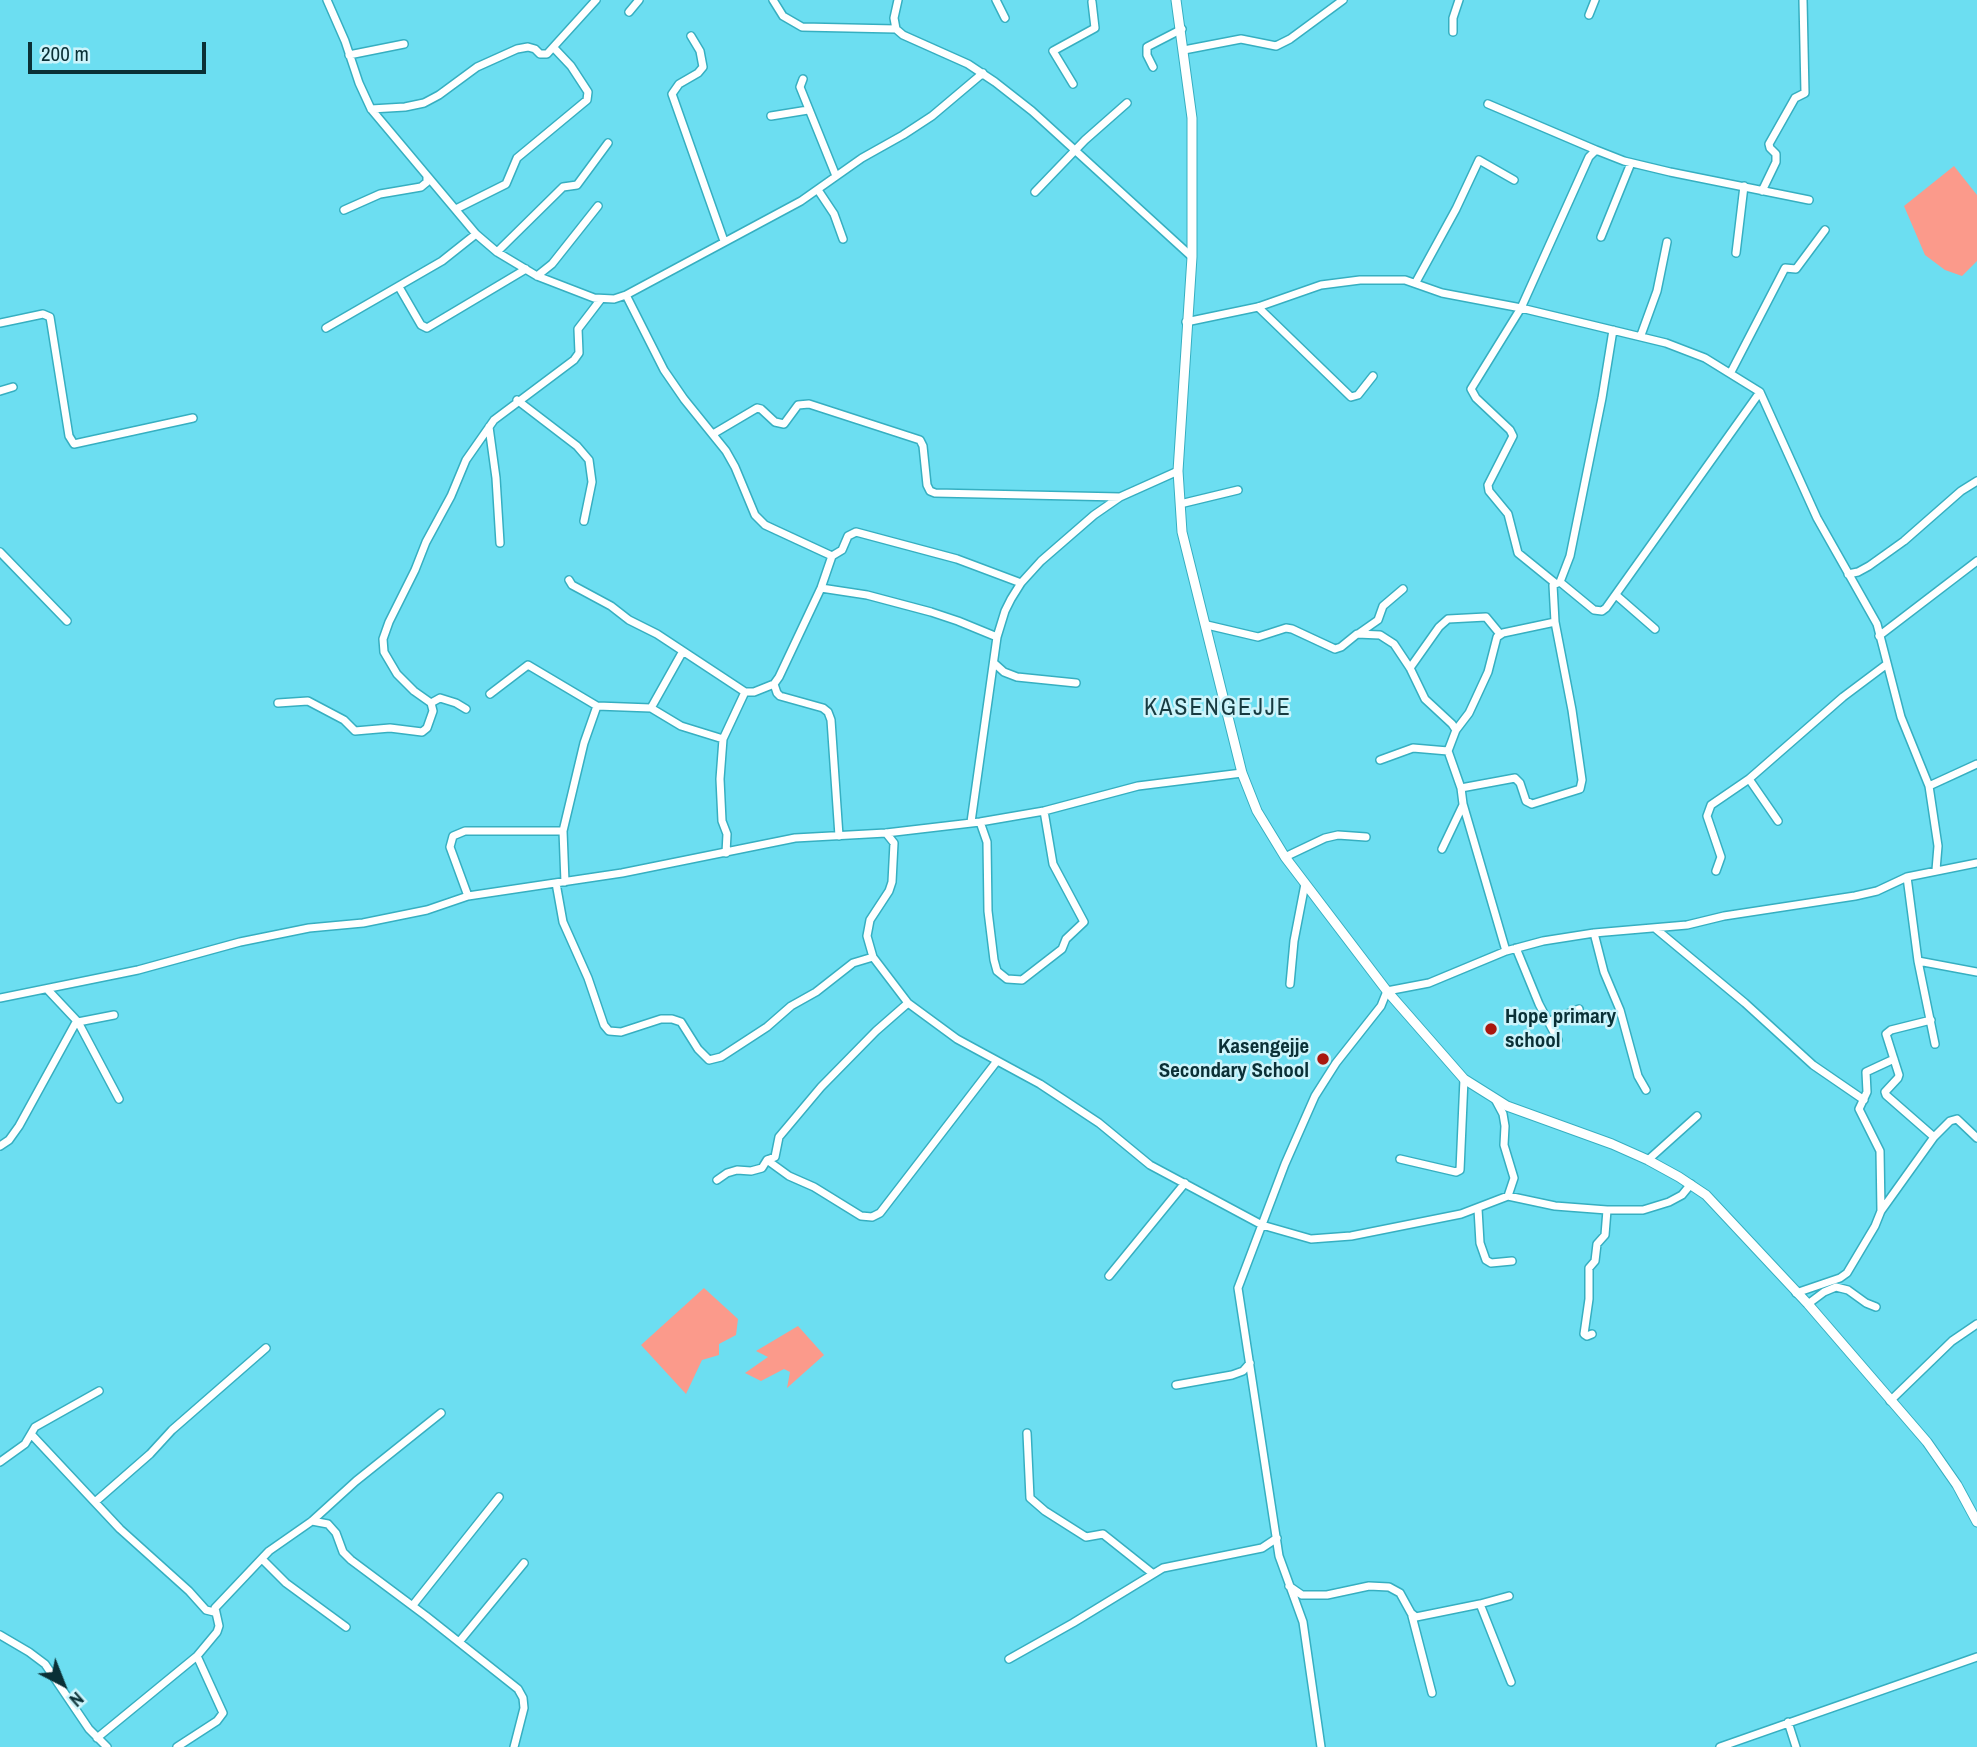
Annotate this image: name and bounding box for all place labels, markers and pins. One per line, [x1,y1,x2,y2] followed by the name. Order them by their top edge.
[1505,1004,1616,1054] place label: Hope primary school
[1483,1021,1499,1037] marker: Hope primary school
[1159,1034,1309,1084] place label: Kasengejje Secondary School
[1315,1051,1331,1067] marker: Kasengejje Secondary School

